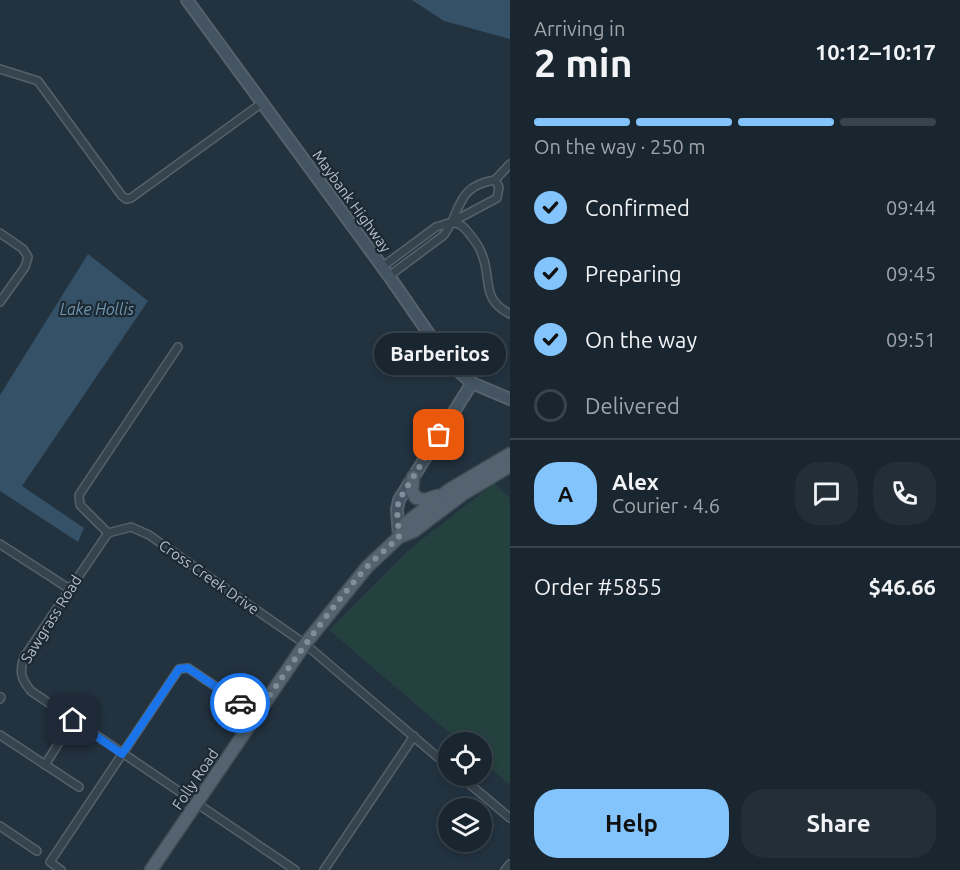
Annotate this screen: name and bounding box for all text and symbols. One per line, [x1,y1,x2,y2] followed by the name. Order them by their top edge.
[534,17,625,40] text: Arriving in
[815,39,936,64] text: 10:12–10:17
[534,41,633,84] text: 2 min
[534,135,706,158] text: On the way · 250 m
[309,147,395,255] street label: Maybank Highway
[534,191,567,224] icon: check
[585,195,690,220] text: Confirmed
[886,196,936,219] text: 09:44
[534,257,567,290] icon: check
[585,261,682,286] text: Preparing
[886,262,936,285] text: 09:45
[60,300,135,318] water label: Lake Hollis
[534,323,567,356] icon: check
[585,327,697,352] text: On the way
[886,328,936,351] text: 09:51
[373,333,505,375] callout: Barberitos
[390,342,490,365] text: Barberitos
[585,393,680,418] text: Delivered
[413,409,464,460] pin
[422,418,455,451] icon: bag
[795,462,858,525] button: chat
[873,462,936,525] button: phone
[612,469,659,494] text: Alex
[558,481,573,506] text: A
[612,494,720,517] text: Courier · 4.6
[156,536,262,618] street label: Cross Creek Drive
[17,572,85,666] street label: Sawgrass Road
[534,574,662,599] text: Order #5855
[869,574,936,599] text: $46.66
[210,673,270,733] courier
[224,687,257,720] icon: car
[47,694,98,745] pin
[56,703,89,736] icon: home
[438,732,492,852] map controls
[438,732,492,786] button: locate
[168,745,222,813] street label: Folly Road
[534,789,729,858] button: Help
[741,789,936,858] button: Share
[438,798,492,852] button: layers

